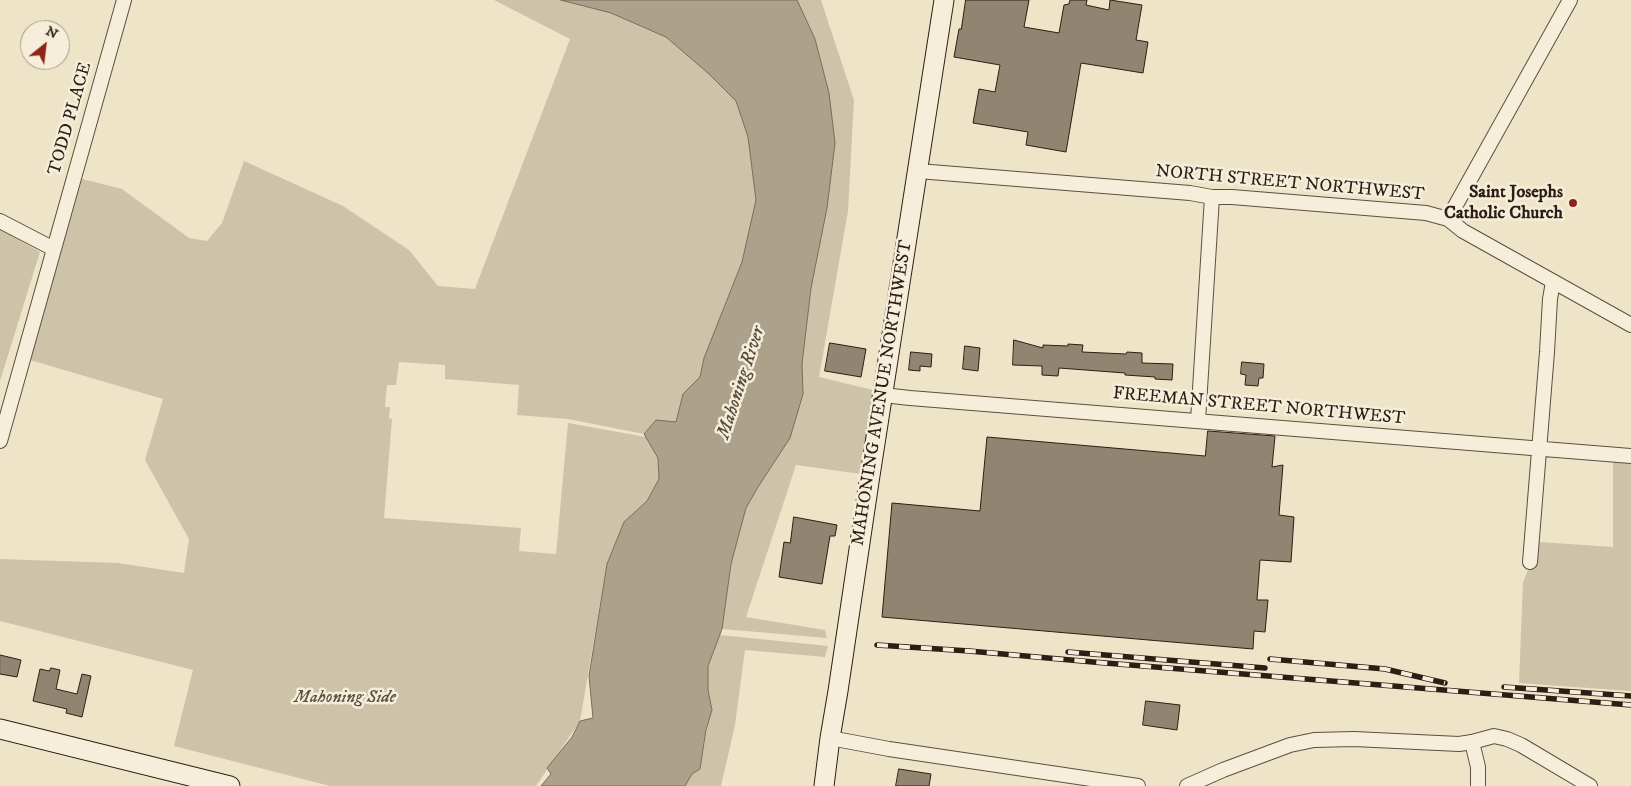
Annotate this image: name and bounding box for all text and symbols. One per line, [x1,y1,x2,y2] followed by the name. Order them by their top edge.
[20,20,70,70] north arrow
[42,22,61,43] text: N
[45,60,97,178] street label: TODD PLACE
[1155,161,1425,207] street label: NORTH STREET NORTHWEST
[1444,182,1563,224] place label: Saint Josephs Catholic Church
[1567,197,1579,209] marker: Saint Josephs Catholic Church
[848,239,918,547] street label: MAHONING AVENUE NORTHWEST
[713,324,771,442] water label: Mahoning River
[1112,383,1406,431] street label: FREEMAN STREET NORTHWEST
[294,687,396,709] park label: Mahoning Side

